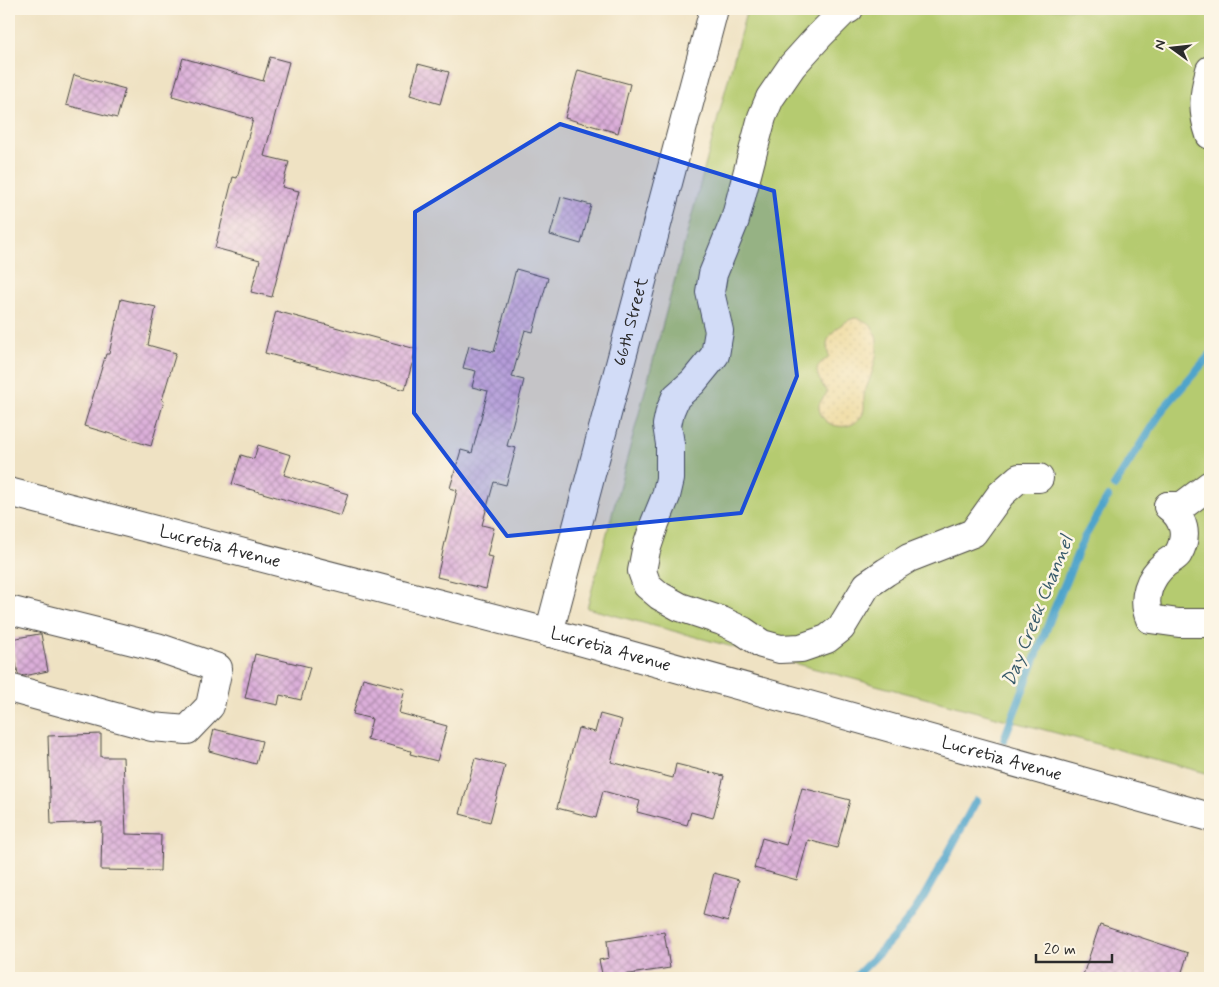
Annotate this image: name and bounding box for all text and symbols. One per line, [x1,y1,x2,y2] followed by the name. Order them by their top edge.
[1146,22,1196,72] north arrow
[1151,38,1170,52] text: N
[608,274,655,369] street label: 66th Street
[157,520,283,574] street label: Lucretia Avenue
[996,531,1080,690] water label: Day Creek Channel
[548,621,674,678] street label: Lucretia Avenue
[939,731,1065,787] street label: Lucretia Avenue
[1036,932,1113,964] scale bar
[1044,940,1076,960] text: 20 m

